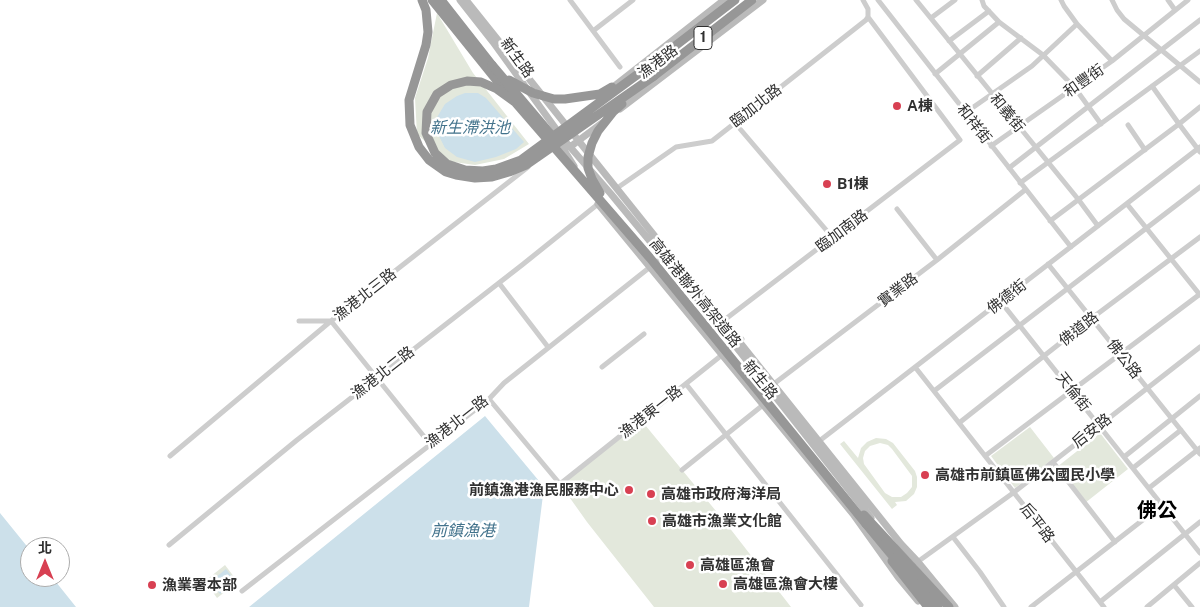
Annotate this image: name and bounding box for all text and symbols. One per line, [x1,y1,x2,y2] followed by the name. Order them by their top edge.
[694,26,712,49] road number: 1
[496,35,538,81] street label: 新生路
[635,41,681,83] street label: 漁港路
[1060,61,1108,101] street label: 和豐街
[727,80,785,132] street label: 臨加北路
[986,90,1028,136] street label: 和義街
[907,97,933,115] place label: A棟
[891,100,903,112] marker: A棟
[953,101,995,147] street label: 和祥街
[430,118,510,138] water label: 新生滯洪池
[837,175,869,193] place label: B1棟
[821,178,833,190] marker: B1棟
[813,206,871,256] street label: 臨加南路
[646,235,744,351] street label: 高雄港聯外高架道路
[330,265,400,325] street label: 漁港北三路
[875,269,921,311] street label: 實業路
[984,276,1030,318] street label: 佛德街
[1056,308,1102,350] street label: 佛道路
[1103,336,1145,382] street label: 佛公路
[348,343,418,403] street label: 漁港北二路
[739,357,781,403] street label: 新生路
[1052,369,1094,415] street label: 天倫街
[616,382,686,442] street label: 漁港東一路
[422,392,492,452] street label: 漁港北一路
[1069,410,1115,452] street label: 后安路
[935,466,1115,484] place label: 高雄市前鎮區佛公國民小學
[919,469,931,481] marker: 高雄市前鎮區佛公國民小學
[469,481,619,499] place label: 前鎮漁港漁民服務中心
[623,484,635,496] marker: 前鎮漁港漁民服務中心
[661,485,781,503] place label: 高雄市政府海洋局
[645,488,657,500] marker: 高雄市政府海洋局
[1137,499,1177,523] district label: 佛公
[1016,500,1058,546] street label: 后平路
[662,512,782,530] place label: 高雄市漁業文化館
[646,515,658,527] marker: 高雄市漁業文化館
[431,521,495,541] water label: 前鎮漁港
[20,537,70,587] north arrow
[38,540,52,556] text: 北
[700,556,775,574] place label: 高雄區漁會
[684,559,696,571] marker: 高雄區漁會
[733,575,838,593] place label: 高雄區漁會大樓
[162,576,237,594] place label: 漁業署本部
[717,578,729,590] marker: 高雄區漁會大樓
[146,579,158,591] marker: 漁業署本部

